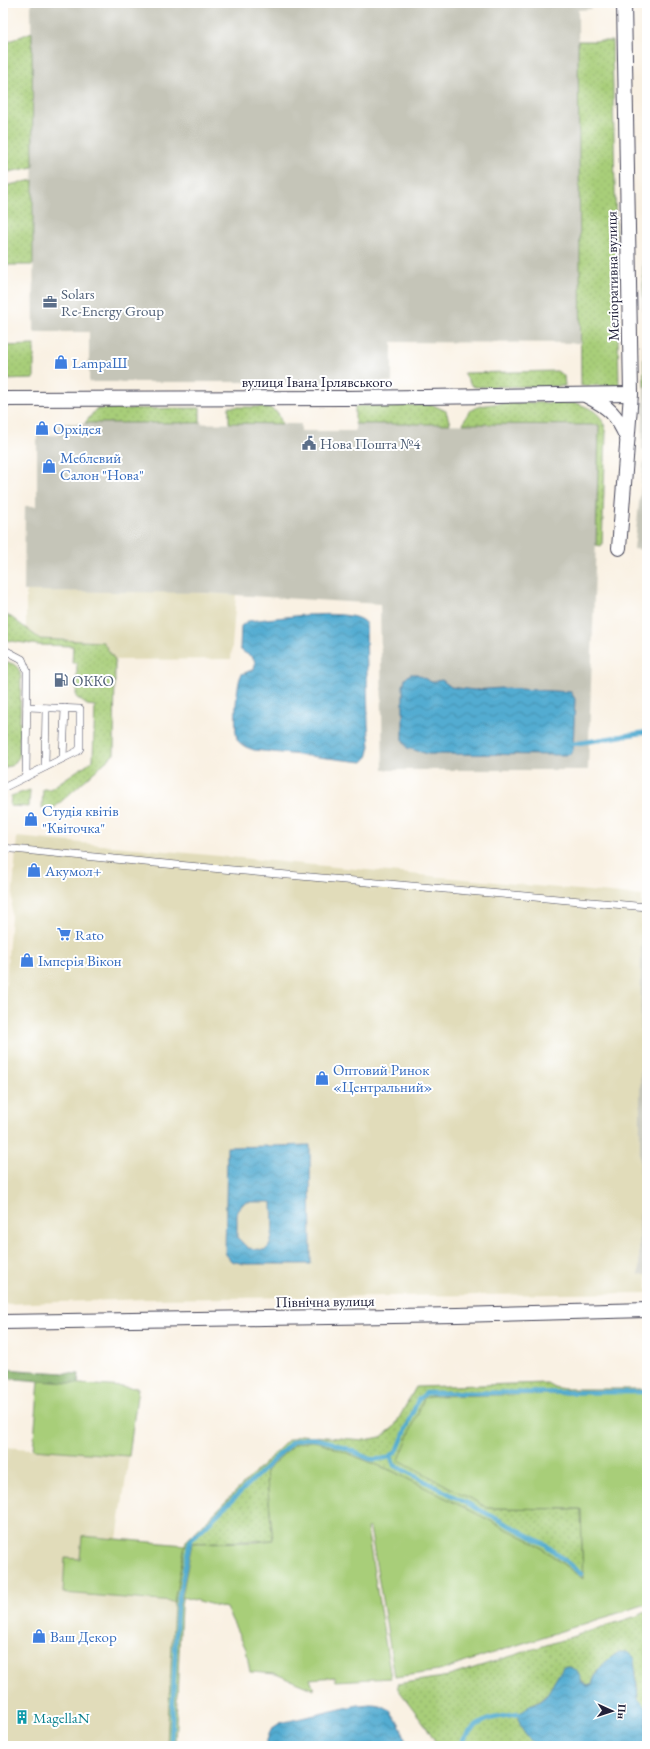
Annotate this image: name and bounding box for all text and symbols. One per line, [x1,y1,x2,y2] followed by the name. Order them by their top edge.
[601,211,623,341] street label: Меліоративна вулиця
[61,284,164,320] place label: Solars Re-Energy Group
[42,294,58,310] office icon: Solars Re-Energy Group
[72,353,128,372] place label: LampaШ
[53,354,69,370] shop icon: LampaШ
[242,372,392,391] street label: вулиця Івана Ірлявського
[53,419,102,438] place label: Орхідея
[34,420,50,436] shop icon: Орхідея
[320,434,421,453] place label: Нова Пошта №4
[301,435,317,451] public building icon: Нова Пошта №4
[60,448,144,484] place label: Меблевий Салон "Нова"
[41,458,57,474] shop icon: Меблевий Салон "Нова"
[72,671,114,690] place label: ОККО
[53,672,69,688] fuel station icon: ОККО
[42,801,119,837] place label: Студія квітів "Квіточка"
[23,811,39,827] shop icon: Студія квітів "Квіточка"
[44,861,102,880] place label: Акумол+
[26,862,42,878] shop icon: Акумол+
[75,925,104,944] place label: Rato
[56,926,72,942] supermarket icon: Rato
[38,951,122,970] place label: Імперія Вікон
[19,952,35,968] shop icon: Імперія Вікон
[333,1060,433,1096] place label: Оптовий Ринок «Центральний»
[314,1070,330,1086] shop icon: Оптовий Ринок «Центральний»
[275,1291,375,1311] street label: Північна вулиця
[50,1627,117,1646] place label: Ваш Декор
[31,1628,47,1644] shop icon: Ваш Декор
[592,1691,632,1731] north arrow
[615,1704,629,1720] text: Пн
[33,1708,90,1727] place label: MagellaN
[14,1709,30,1725] building icon: MagellaN

